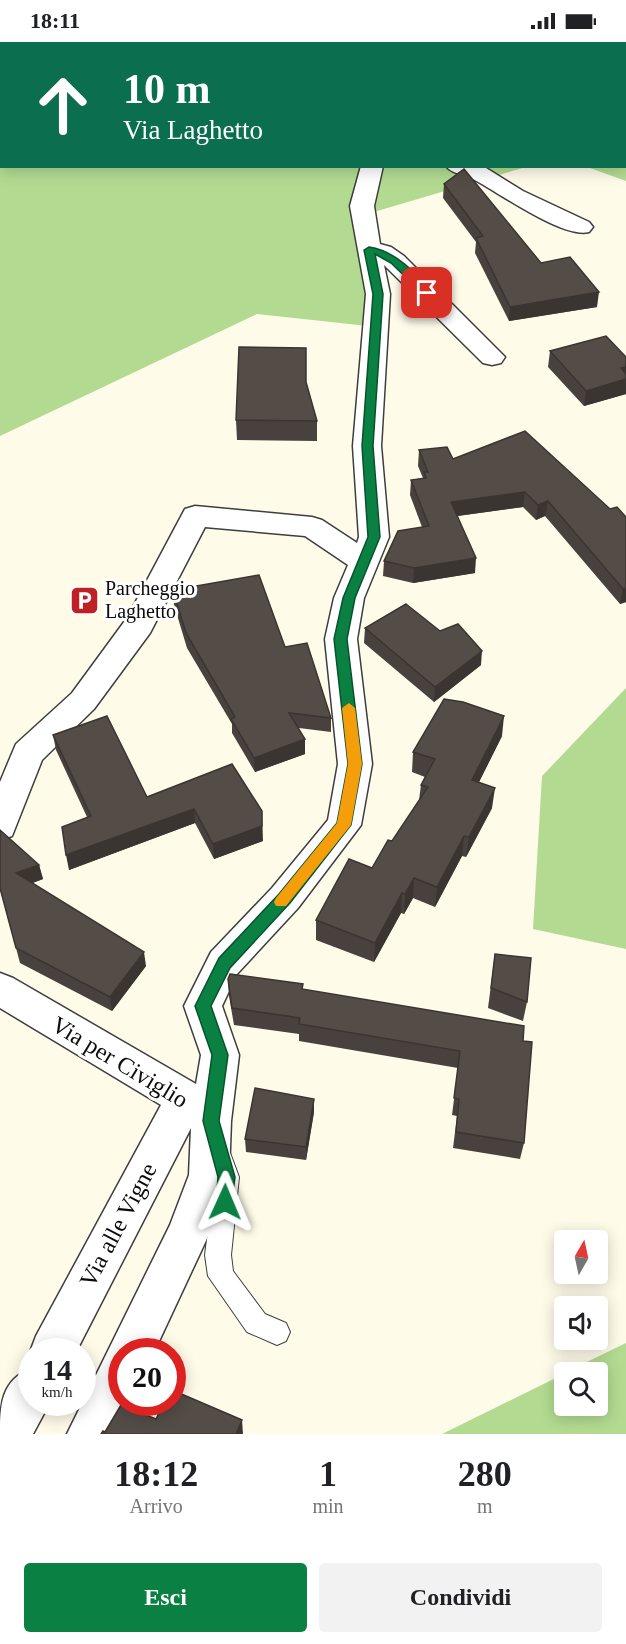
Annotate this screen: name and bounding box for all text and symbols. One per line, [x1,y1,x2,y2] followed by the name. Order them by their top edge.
[30,8,80,33] text: 18:11
[24,66,102,144] icon: ahead
[123,66,211,112] text: 10 m
[123,115,263,145] text: Via Laghetto
[401,267,452,318] pin
[410,276,443,309] icon: arrive
[105,577,195,623] place label: Parcheggio Laghetto
[68,584,100,616] parking icon: Parcheggio Laghetto
[47,1011,193,1113] street label: Via per Civiglio
[74,1159,162,1291] street label: Via alle Vigne
[193,1170,257,1234] position arrow
[554,1230,608,1284] north arrow
[554,1230,608,1416] map controls
[554,1296,608,1350] button: sound
[108,1338,186,1416] speed limit sign: 20
[42,1353,72,1386] text: 14
[554,1362,608,1416] button: search
[42,1384,72,1400] text: km/h
[114,1454,198,1494] text: 18:12
[319,1454,337,1494] text: 1
[458,1454,512,1494] text: 280
[130,1495,183,1517] text: Arrivo
[312,1495,344,1517] text: min
[477,1495,493,1517] text: m
[24,1563,307,1632] button: Esci
[319,1563,602,1632] button: Condividi

